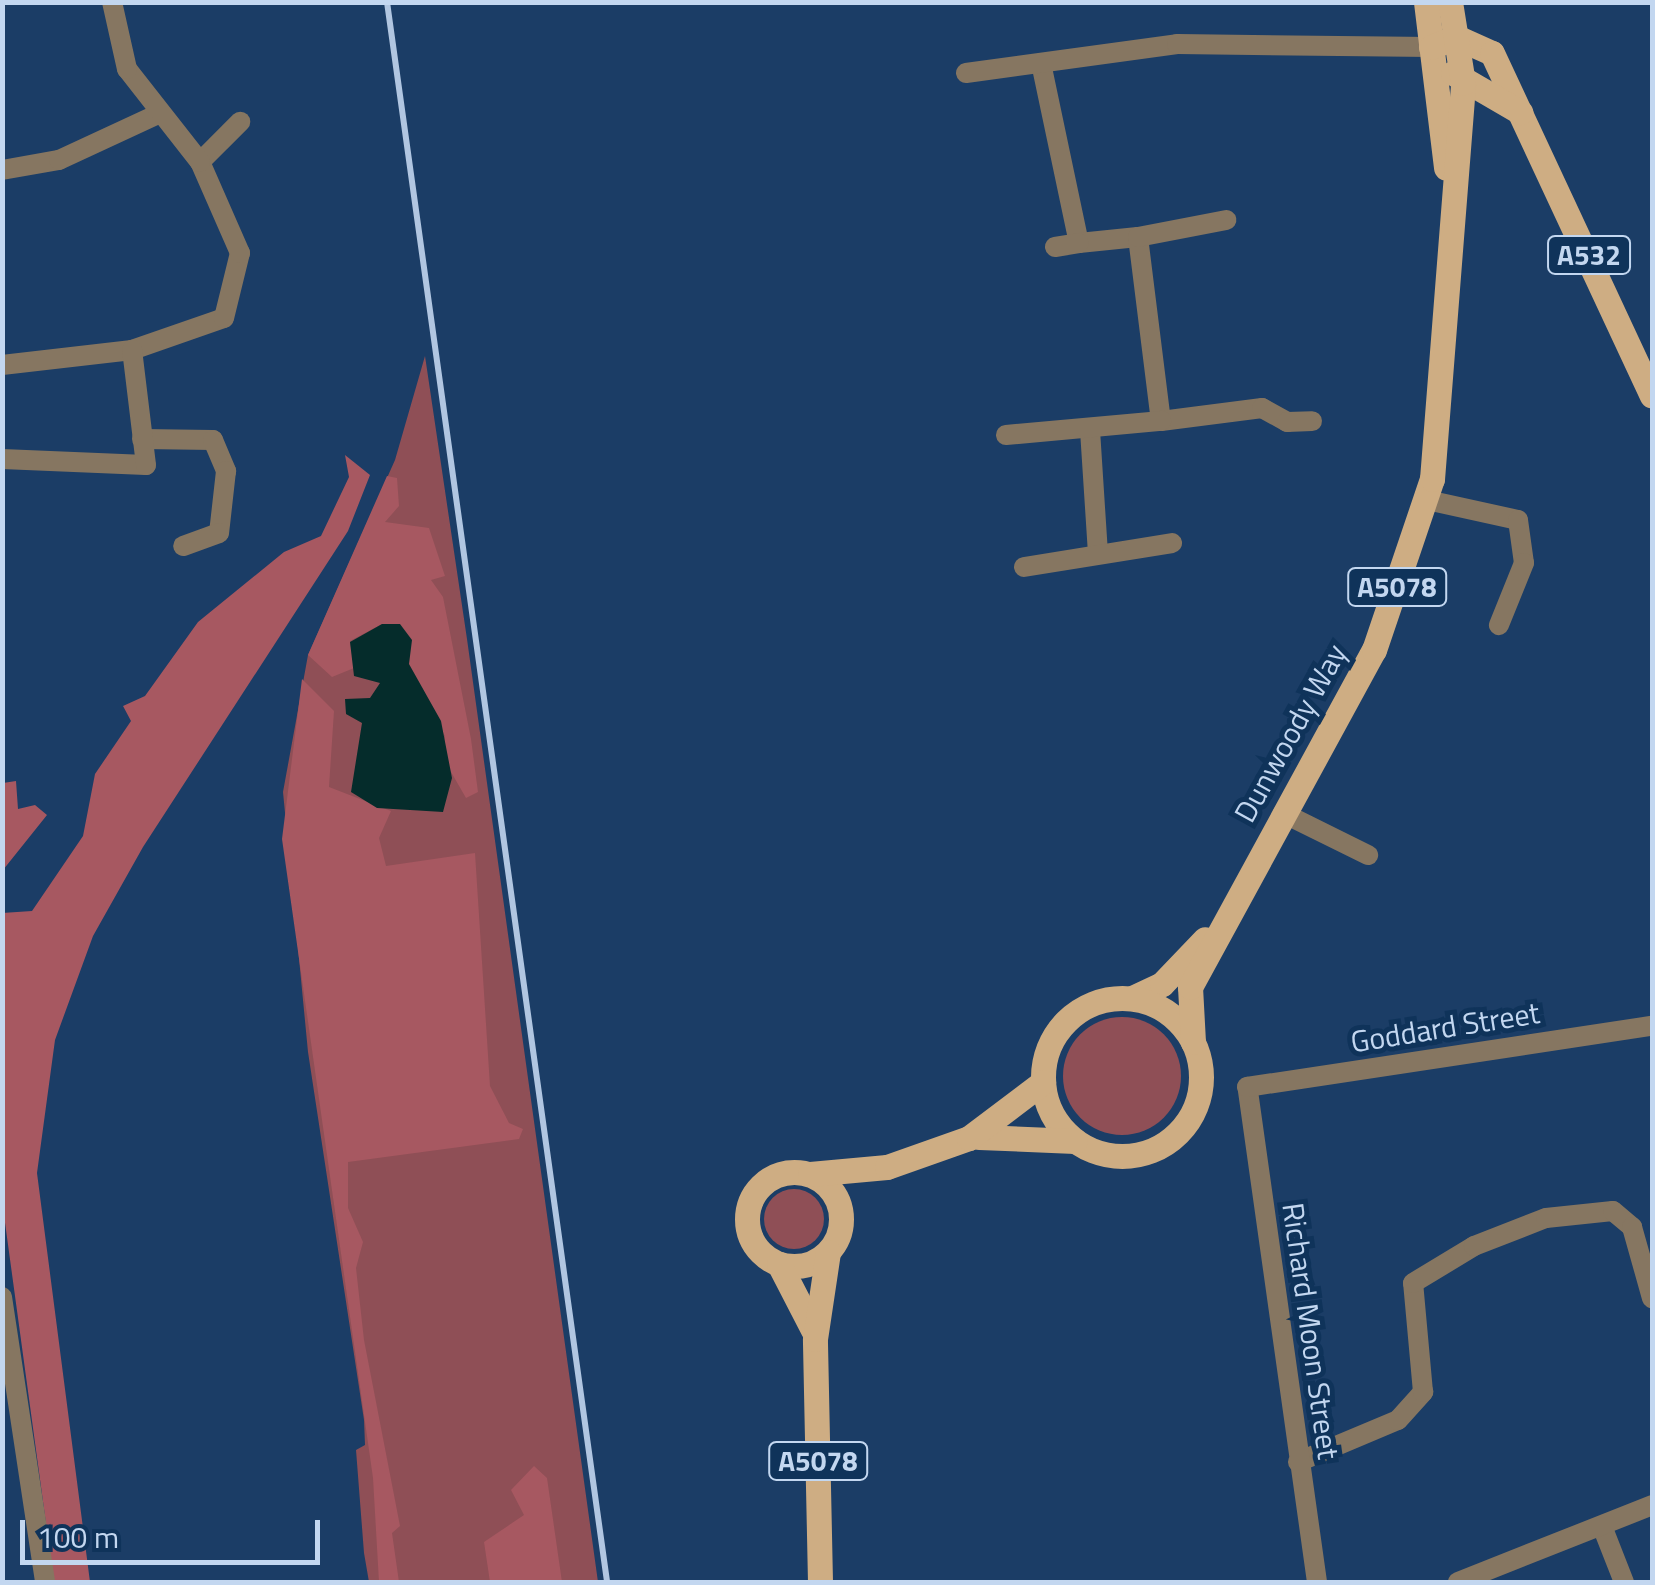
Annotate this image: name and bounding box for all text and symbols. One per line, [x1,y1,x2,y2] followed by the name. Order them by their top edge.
[1546,232,1632,278] road number: A532
[1347,564,1447,610] road number: A5078
[1226,638,1354,828] street label: Dunwoody Way
[1348,994,1542,1060] street label: Goddard Street
[1275,1200,1347,1462] street label: Richard Moon Street
[768,1438,868,1484] road number: A5078
[25,1500,325,1562] scale bar
[37,1514,119,1560] text: 100 m

